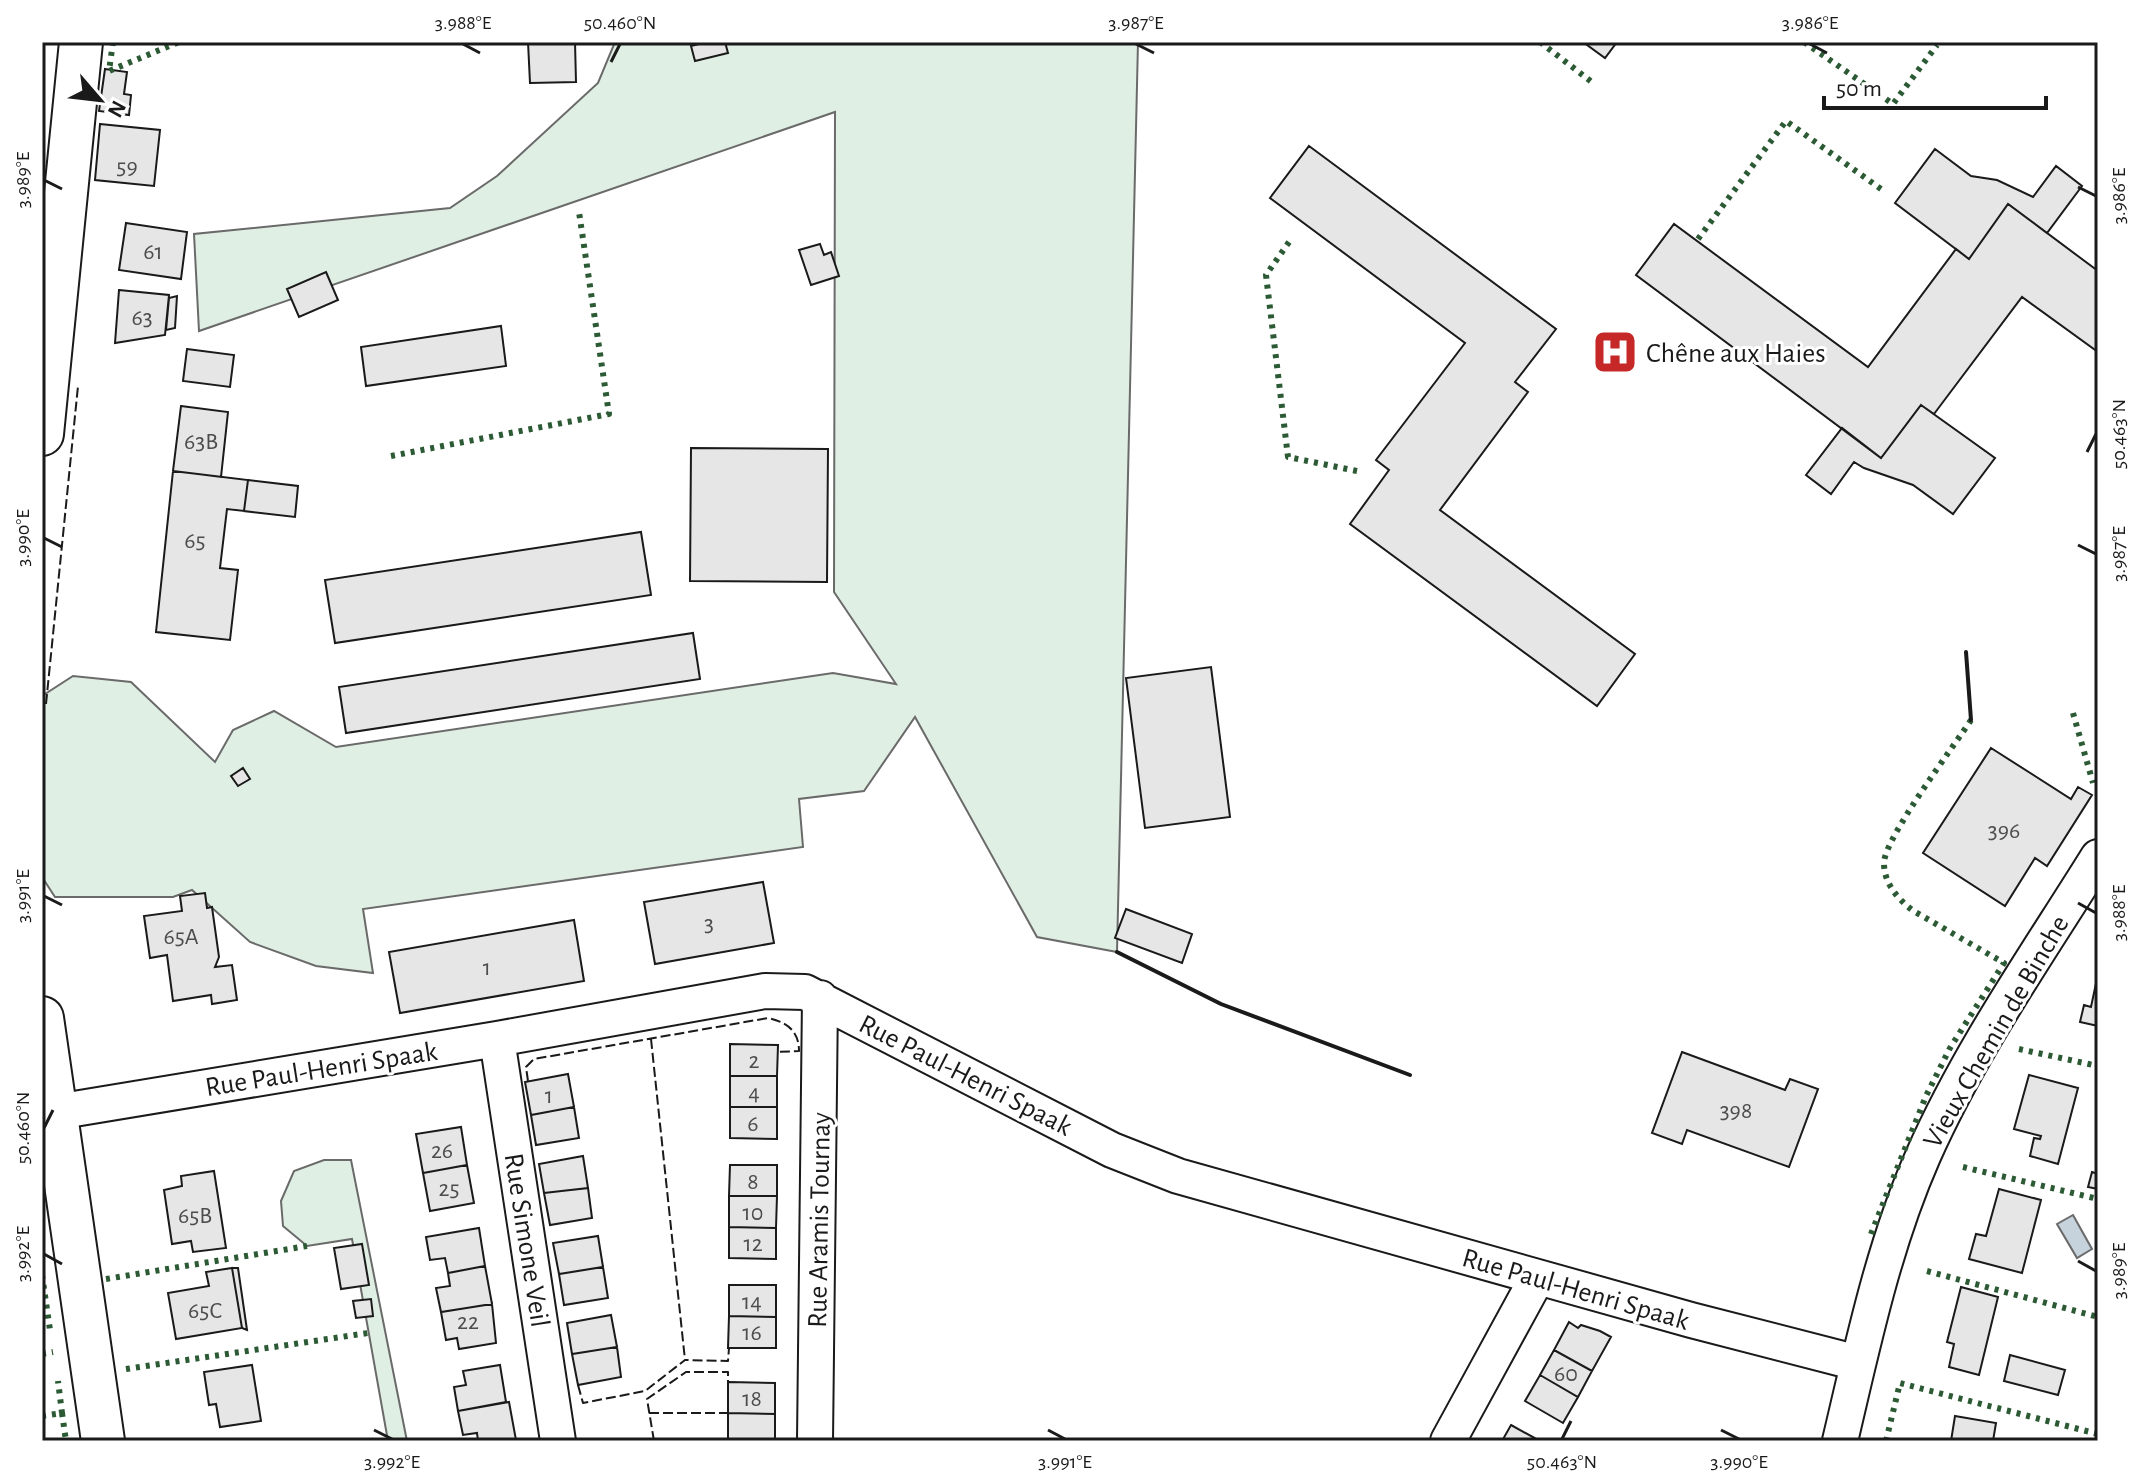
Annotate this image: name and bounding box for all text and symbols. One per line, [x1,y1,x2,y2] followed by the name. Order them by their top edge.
[435,13,492,33] text: 3.988°E
[584,13,656,33] text: 50.460°N
[1108,13,1164,33] text: 3.987°E
[1782,13,1839,33] text: 3.986°E
[60,60,140,140] north arrow
[1824,60,2046,110] scale bar
[1836,77,1882,101] text: 50 m
[103,97,130,121] text: N
[13,151,33,208] text: 3.989°E
[116,155,138,179] house number: 59
[2109,167,2129,224] text: 3.986°E
[143,240,163,264] house number: 61
[131,306,153,330] house number: 63
[1591,328,1639,376] hospital icon: Chêne aux Haies
[1646,340,1826,368] place label: Chêne aux Haies
[2109,399,2129,469] text: 50.463°N
[184,430,218,454] house number: 63B
[13,509,33,567] text: 3.990°E
[2109,526,2129,582] text: 3.987°E
[184,529,206,553] house number: 65
[1988,819,2020,843] house number: 396
[13,869,33,923] text: 3.991°E
[2109,884,2129,941] text: 3.988°E
[1919,911,2075,1153] street label: Vieux Chemin de Binche
[704,912,714,936] house number: 3
[163,925,199,949] house number: 65A
[483,956,491,980] house number: 1
[854,1010,1076,1142] street label: Rue Paul-Henri Spaak
[203,1038,440,1102] street label: Rue Paul-Henri Spaak
[749,1049,760,1073] house number: 2
[748,1081,760,1105] house number: 4
[545,1084,553,1108] house number: 1
[13,1092,33,1164] text: 50.460°N
[1720,1099,1752,1123] house number: 398
[747,1112,759,1136] house number: 6
[804,1112,836,1328] street label: Rue Aramis Tournay
[431,1139,453,1163] house number: 26
[498,1151,554,1329] street label: Rue Simone Veil
[747,1170,759,1194] house number: 8
[439,1177,459,1201] house number: 25
[743,1201,763,1225] house number: 10
[178,1204,212,1228] house number: 65B
[13,1226,33,1282] text: 3.992°E
[743,1232,763,1256] house number: 12
[2109,1242,2129,1299] text: 3.989°E
[1459,1244,1692,1336] street label: Rue Paul-Henri Spaak
[742,1290,762,1314] house number: 14
[188,1299,222,1323] house number: 65C
[457,1310,479,1334] house number: 22
[742,1321,762,1345] house number: 16
[1554,1362,1578,1386] house number: 60
[742,1387,762,1411] house number: 18
[364,1452,420,1472] text: 3.992°E
[1038,1452,1092,1472] text: 3.991°E
[1527,1452,1597,1472] text: 50.463°N
[1710,1452,1768,1472] text: 3.990°E

